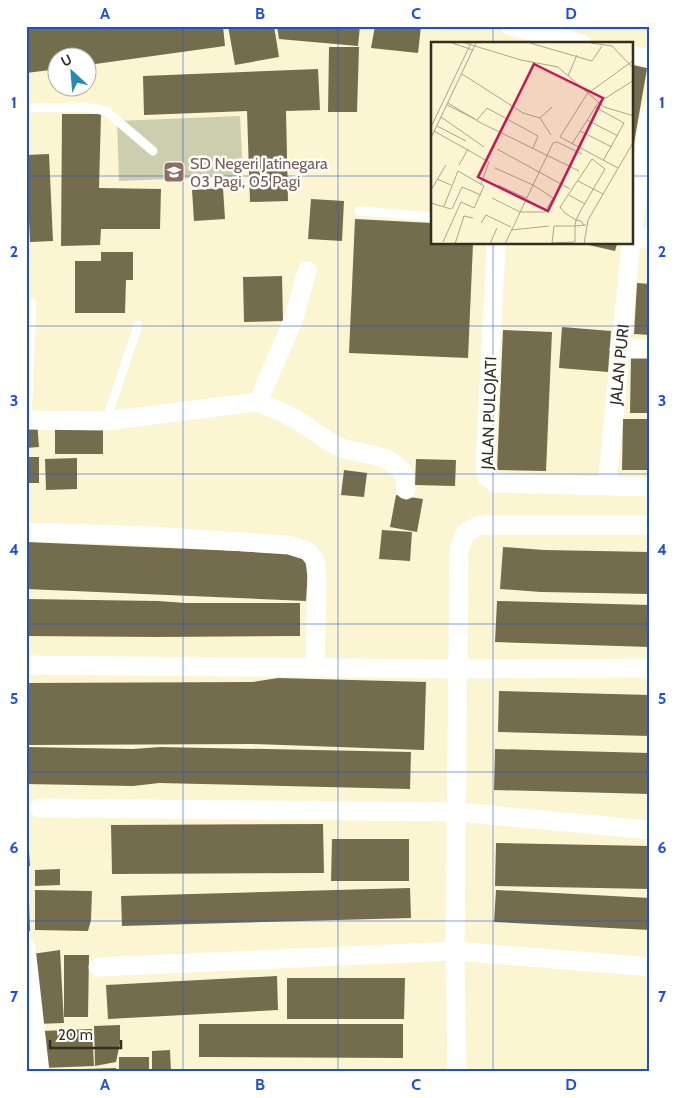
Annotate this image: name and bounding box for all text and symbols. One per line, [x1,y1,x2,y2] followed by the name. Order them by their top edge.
[100,4,110,23] text: A
[255,4,265,23] text: B
[411,4,421,23] text: C
[565,4,577,23] text: D
[431,42,634,245] inset map
[48,48,98,98] north arrow
[58,50,75,71] text: U
[11,93,17,112] text: 1
[659,93,665,112] text: 1
[190,154,328,191] place label: SD Negeri Jatinegara 03 Pagi, 05 Pagi
[162,160,186,184] school or university icon: SD Negeri Jatinegara 03 Pagi, 05 Pagi
[10,242,18,261] text: 2
[658,242,666,261] text: 2
[605,323,632,407] street label: JALAN PURI
[477,356,500,471] street label: JALAN PULOJATI
[10,391,18,410] text: 3
[658,391,666,410] text: 3
[9,540,19,559] text: 4
[657,540,667,559] text: 4
[10,689,18,708] text: 5
[658,689,666,708] text: 5
[10,838,19,857] text: 6
[658,838,667,857] text: 6
[10,987,19,1006] text: 7
[658,987,667,1006] text: 7
[50,1018,121,1050] scale bar
[58,1026,93,1044] text: 20 m
[100,1075,110,1094] text: A
[255,1075,265,1094] text: B
[411,1075,421,1094] text: C
[565,1075,577,1094] text: D

